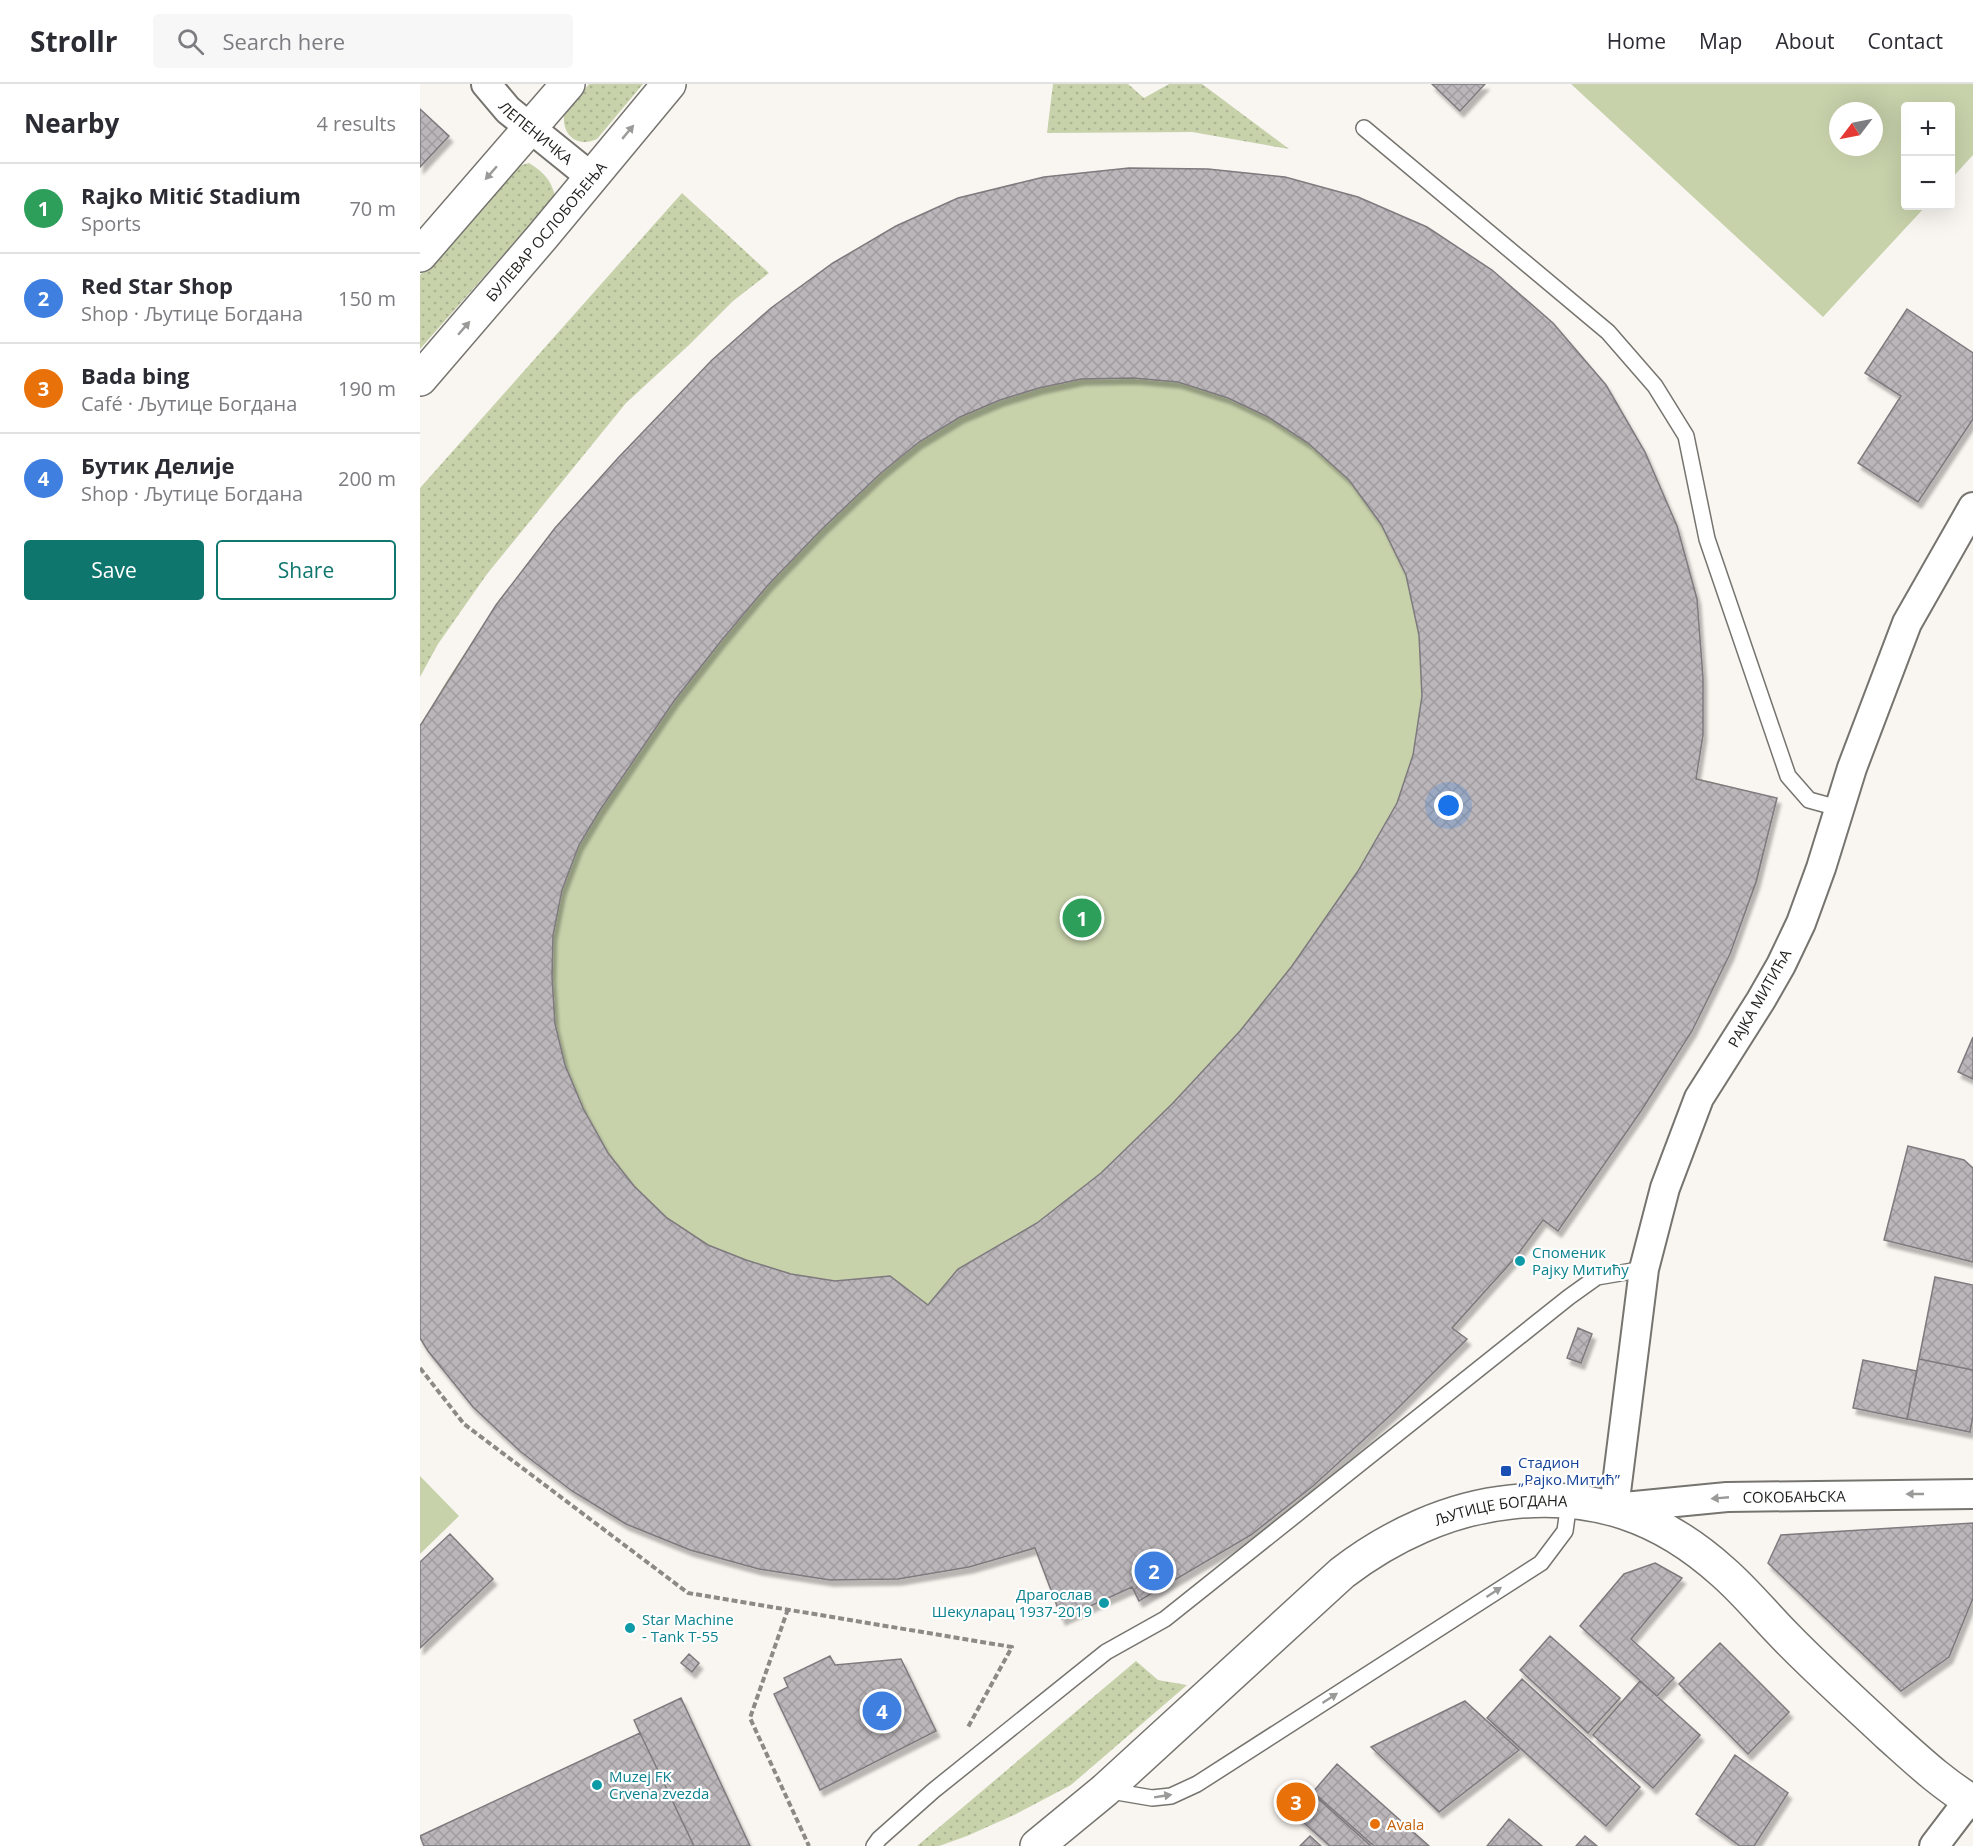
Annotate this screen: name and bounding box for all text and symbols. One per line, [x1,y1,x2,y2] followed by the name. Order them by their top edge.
[153,14,573,68] search box
[30,22,117,60] text: Strollr
[174,25,207,58] icon: search
[222,26,345,56] text: Search here
[1607,27,1666,55] text: Home
[1699,27,1742,55] text: Map
[1775,27,1835,55] text: About
[1868,27,1943,55] text: Contact
[495,97,578,169] street label: ЛЕПЕНИЧКА
[1829,102,1883,156] north arrow
[1901,102,1955,210] map controls
[1901,102,1955,156] button: +
[24,105,119,141] text: Nearby
[316,110,396,137] text: 4 results
[622,124,635,140] one-way arrow
[1901,156,1955,210] button: −
[481,157,611,305] street label: БУЛЕВАР ОСЛОБОЂЕЊА
[485,165,498,181] one-way arrow
[81,180,301,210] text: Rajko Mitić Stadium
[38,195,49,222] text: 1
[349,195,396,222] text: 70 m
[81,210,141,237] text: Sports
[81,270,233,300] text: Red Star Shop
[38,285,49,312] text: 2
[338,285,396,312] text: 150 m
[81,300,303,327] text: Shop · Љутице Богдана
[457,321,470,336] one-way arrow
[81,360,190,390] text: Bada bing
[38,375,49,402] text: 3
[338,375,396,402] text: 190 m
[81,390,297,417] text: Café · Љутице Богдана
[81,450,234,480] text: Бутик Делије
[38,465,49,492] text: 4
[338,465,396,492] text: 200 m
[81,480,303,507] text: Shop · Љутице Богдана
[24,540,204,600] button: Save
[216,540,396,600] button: Share
[1434,791,1463,820] your location
[1062,896,1102,940] pin: 1
[1723,945,1795,1051] street label: РАЈКА МИТИЋА
[1532,1242,1629,1279] place label: Споменик Рајку Митићу
[1513,1254,1527,1268] marker: Споменик Рајку Митићу
[1518,1452,1621,1489] place label: Стадион „Рајко Митић”
[1499,1464,1513,1478] marker: Стадион „Рајко Митић”
[1742,1486,1846,1507] street label: СОКОБАЊСКА
[1905,1489,1924,1499] one-way arrow
[1431,1490,1569,1530] street label: ЉУТИЦЕ БОГДАНА
[1710,1493,1729,1503] one-way arrow
[1134,1548,1174,1594] pin: 2
[932,1584,1092,1621] place label: Драгослав Шекуларац 1937-2019
[1486,1587,1502,1598] one-way arrow
[1097,1596,1111,1610] marker: Драгослав Шекуларац 1937-2019
[642,1609,734,1646] place label: Star Machine - Tank T-55
[623,1621,637,1635] marker: Star Machine - Tank T-55
[862,1688,902,1734] pin: 4
[1322,1693,1338,1704] one-way arrow
[609,1766,709,1803] place label: Muzej FK Crvena zvezda
[590,1778,604,1792] marker: Muzej FK Crvena zvezda
[1276,1780,1316,1824] pin: 3
[1154,1792,1173,1801] one-way arrow
[1387,1814,1424,1834] place label: Avala
[1368,1817,1382,1831] marker: Avala

